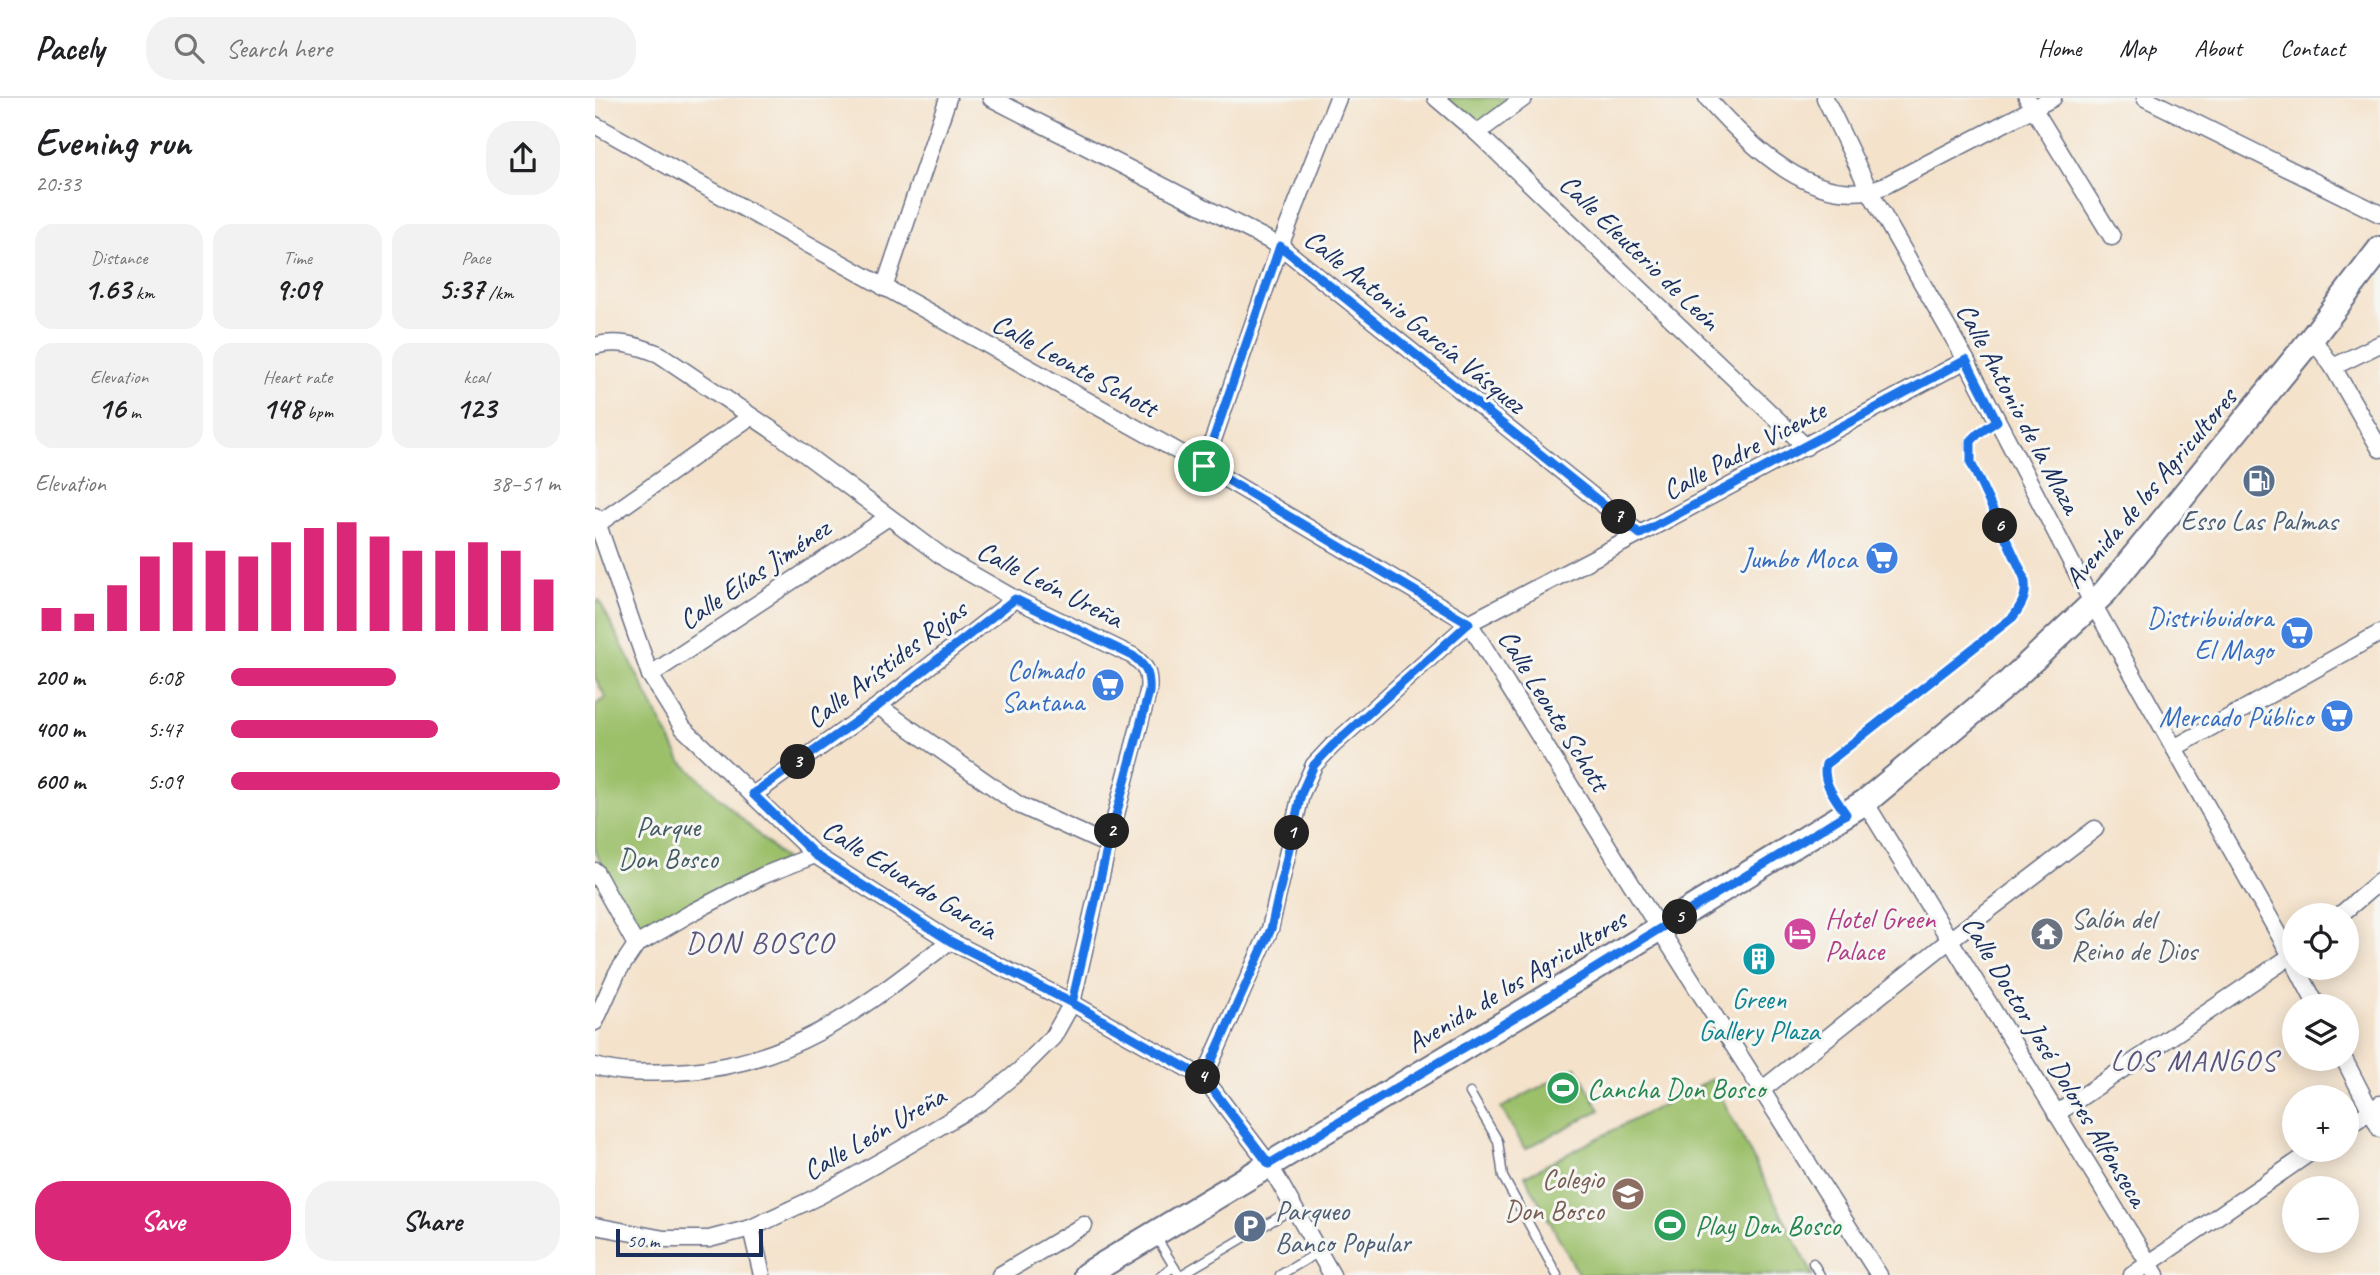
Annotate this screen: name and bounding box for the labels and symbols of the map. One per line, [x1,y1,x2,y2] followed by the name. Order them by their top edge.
[1552,166,1729,339] street label: Calle Eleuterio de León
[1297,221,1534,422] street label: Calle Antonio García Vásquez
[1949,297,2090,521] street label: Calle Antonio de la Maza
[986,305,1166,426] street label: Calle Leonte Schott
[2056,379,2245,595] street label: Avenida de los Agricultores
[1656,391,1833,508] street label: Calle Padre Vicente
[1174,436,1234,496] pin
[2240,462,2278,500] fuel station icon: Esso Las Palmas
[1601,500,1637,534] pin: 7
[2181,503,2340,538] place label: Esso Las Palmas
[1983,508,2017,544] pin: 6
[672,509,838,637] street label: Calle Elías Jiménez
[971,532,1130,636] street label: Calle León Ureña
[1863,539,1901,577] supermarket icon: Jumbo Moca
[1739,541,1859,576] place label: Jumbo Moca
[798,591,975,736] street label: Calle Arístides Rojas
[2147,600,2276,667] place label: Distribuidora El Mago
[2278,614,2316,652] supermarket icon: Distribuidora El Mago
[1490,623,1619,800] street label: Calle Leonte Schott
[1001,652,1087,719] place label: Colmado Santana
[1089,666,1127,704] supermarket icon: Colmado Santana
[2318,697,2356,735] supermarket icon: Mercado Público
[2159,699,2316,734] place label: Mercado Público
[781,744,815,780] pin: 3
[618,809,720,876] park label: Parque Don Bosco
[816,811,1005,948] street label: Calle Eduardo García
[1095,814,1129,848] pin: 2
[1275,816,1309,850] pin: 1
[1400,900,1634,1060] street label: Avenida de los Agricultores
[1663,900,1697,934] pin: 5
[1825,901,1937,968] place label: Hotel Green Palace
[2071,901,2200,968] place label: Salón del Reino de Dios
[1954,909,2157,1215] street label: Calle Doctor José Dolores Alfonseca
[1781,915,1819,953] hotel icon: Hotel Green Palace
[2028,915,2066,953] temple icon: Salón del Reino de Dios
[685,923,836,961] district label: DON BOSCO
[1740,940,1778,978] building icon: Green Gallery Plaza
[1698,981,1821,1048] place label: Green Gallery Plaza
[2110,1041,2281,1079] district label: LOS MANGOS
[1185,1060,1221,1094] pin: 4
[1544,1069,1582,1107] sports icon: Cancha Don Bosco
[1587,1071,1768,1106] place label: Cancha Don Bosco
[797,1077,953,1188] street label: Calle León Ureña
[1504,1161,1606,1228] place label: Colegio Don Bosco
[1609,1175,1647,1213] school or university icon: Colegio Don Bosco
[1275,1193,1413,1260] place label: Parqueo Banco Popular
[1651,1206,1689,1244] sports icon: Play Don Bosco
[1231,1207,1269,1245] parking icon: Parqueo Banco Popular
[1695,1208,1843,1243] place label: Play Don Bosco
[616,1226,763,1258] scale bar

